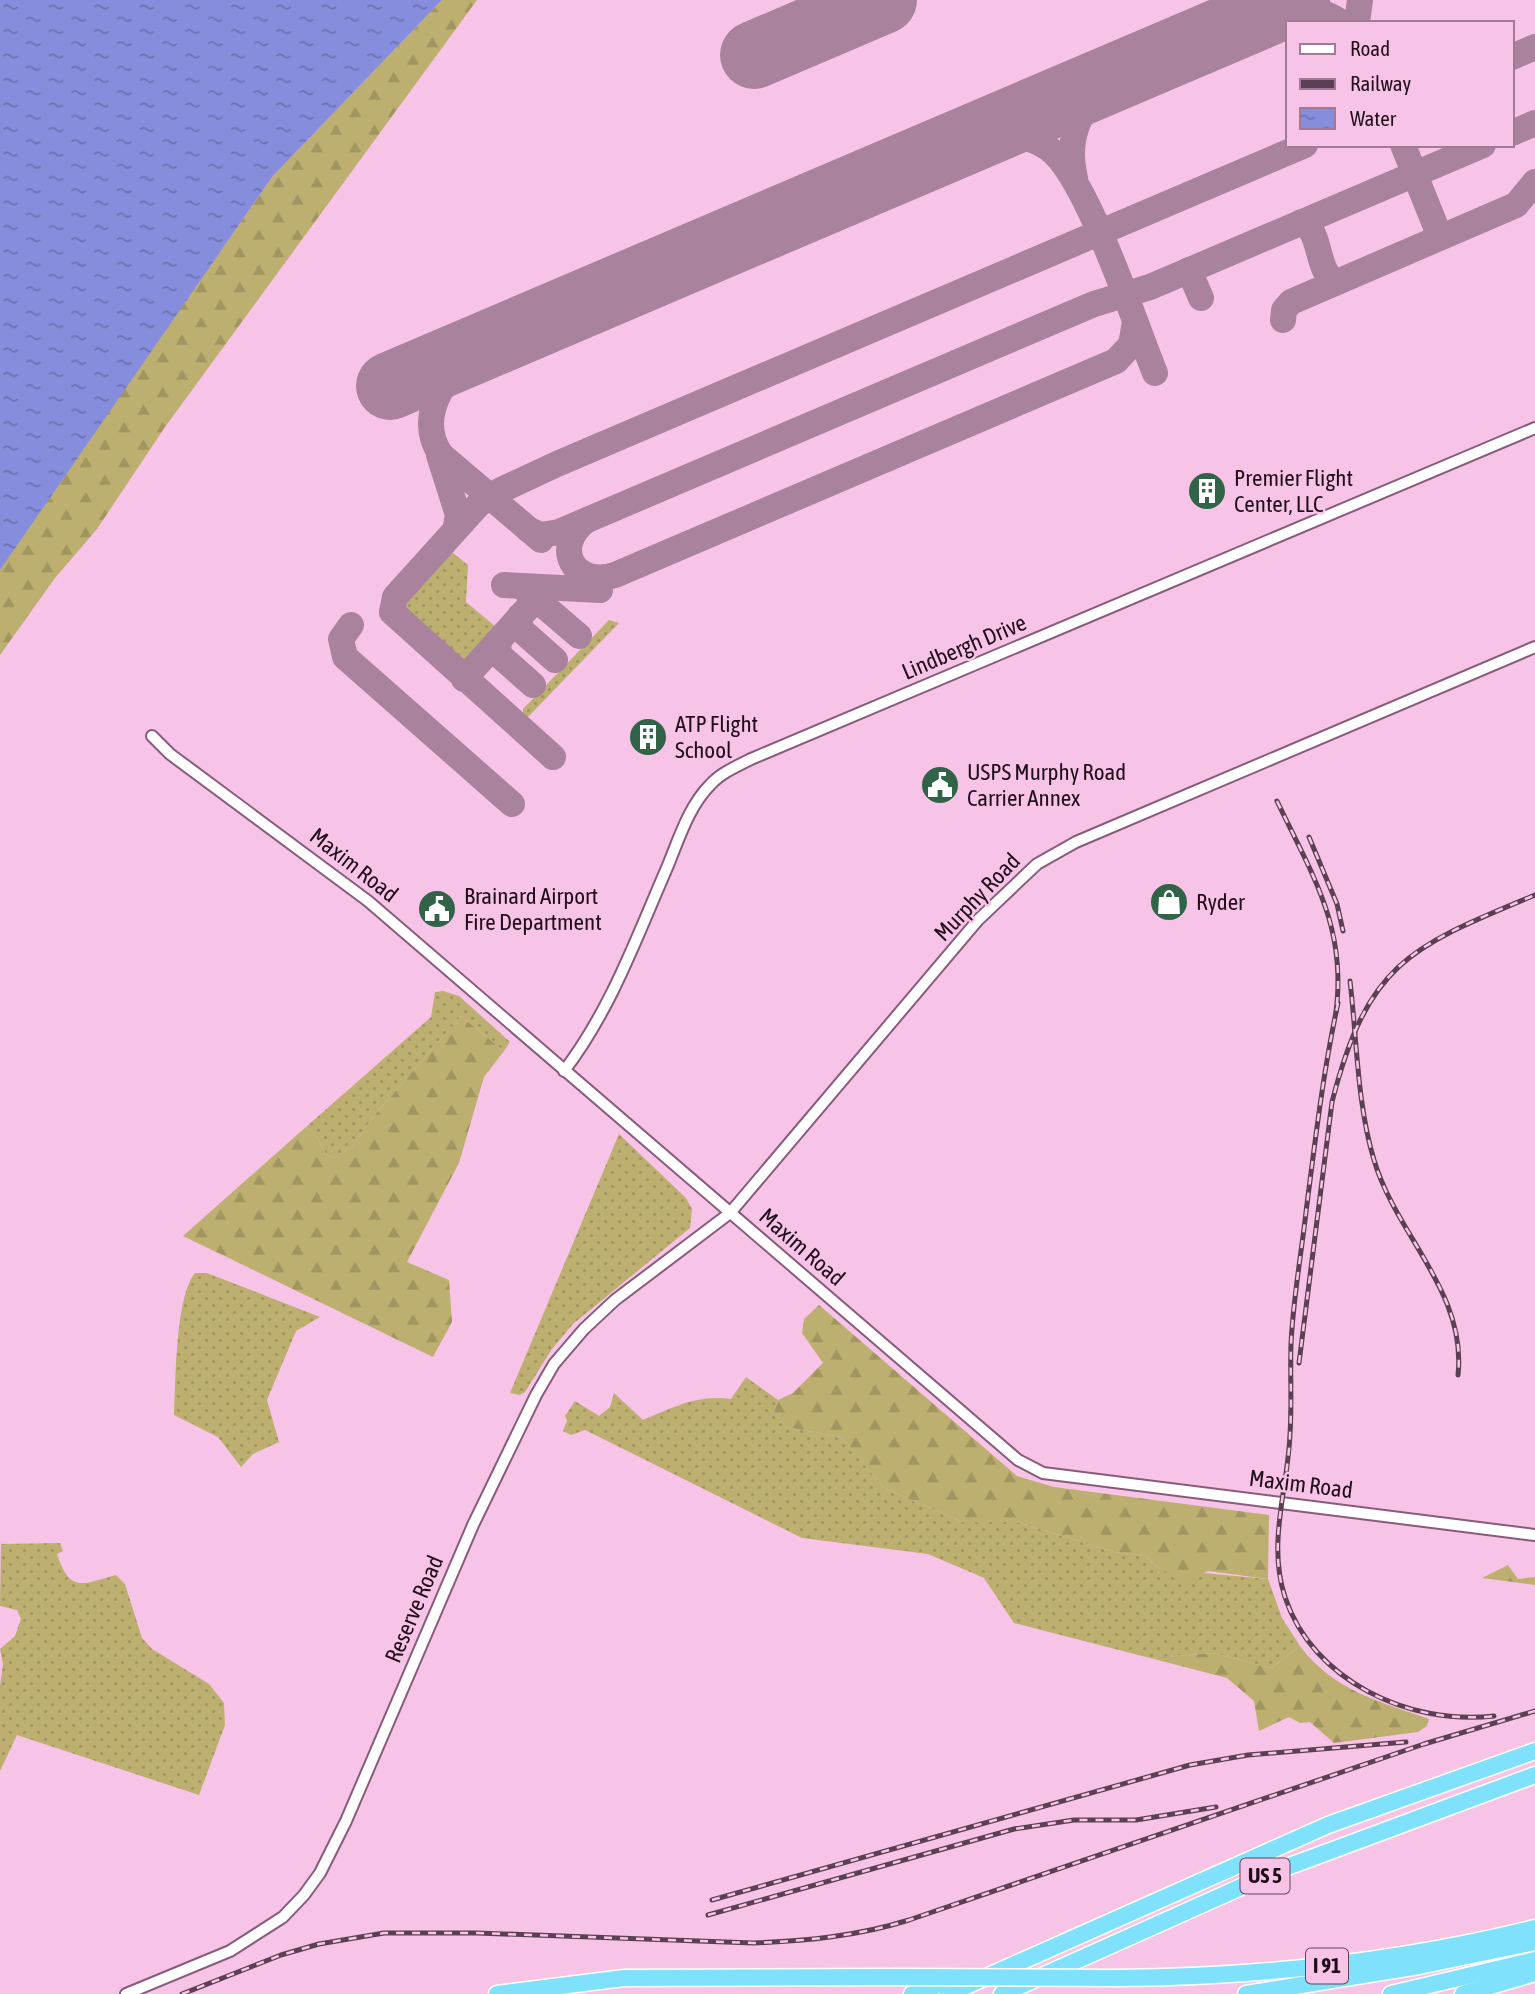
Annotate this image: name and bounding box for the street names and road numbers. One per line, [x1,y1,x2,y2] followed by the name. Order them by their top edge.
[898,609,1030,685] street label: Lindbergh Drive
[305,823,403,907] street label: Maxim Road
[929,848,1025,946] street label: Murphy Road
[754,1203,850,1291] street label: Maxim Road
[1248,1465,1354,1503] street label: Maxim Road
[380,1551,448,1667] street label: Reserve Road
[1240,1858,1290,1894] road number: US 5
[1306,1948,1348,1983] road number: I 91

